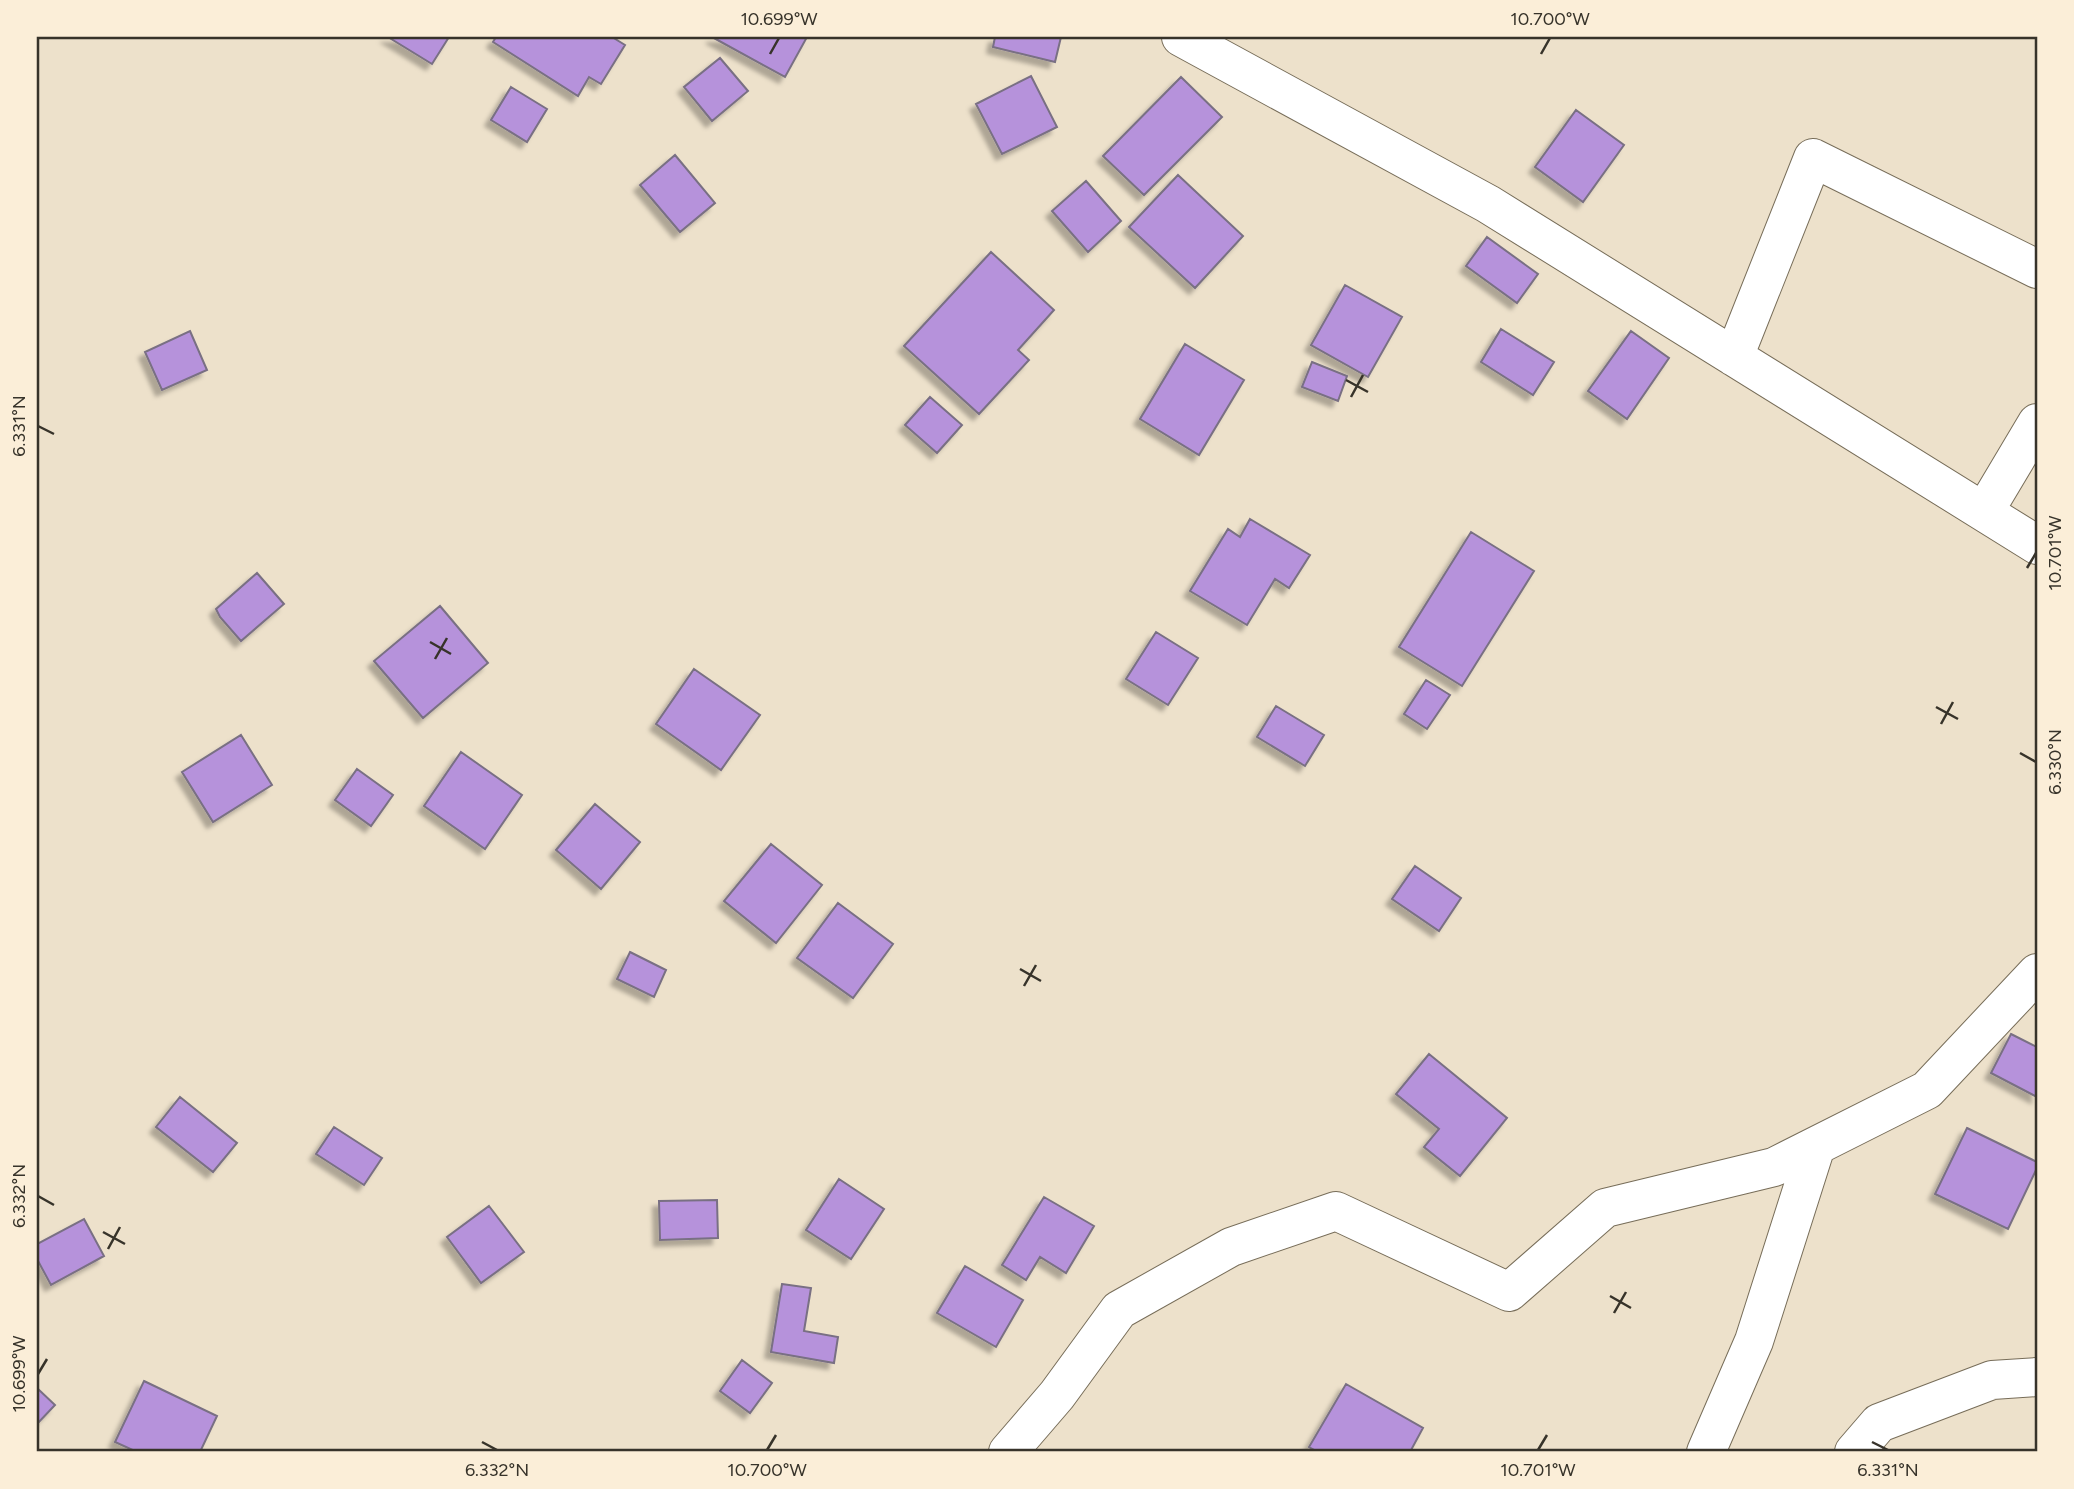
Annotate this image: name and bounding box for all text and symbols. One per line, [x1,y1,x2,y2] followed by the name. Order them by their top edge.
[740,8,818,30] text: 10.699°W
[1510,8,1590,30] text: 10.700°W
[8,395,30,457] text: 6.331°N
[2044,515,2066,591] text: 10.701°W
[2044,729,2066,795] text: 6.330°N
[8,1164,30,1228] text: 6.332°N
[8,1335,30,1413] text: 10.699°W
[465,1459,529,1481] text: 6.332°N
[727,1459,807,1481] text: 10.700°W
[1500,1459,1576,1481] text: 10.701°W
[1857,1459,1919,1481] text: 6.331°N

